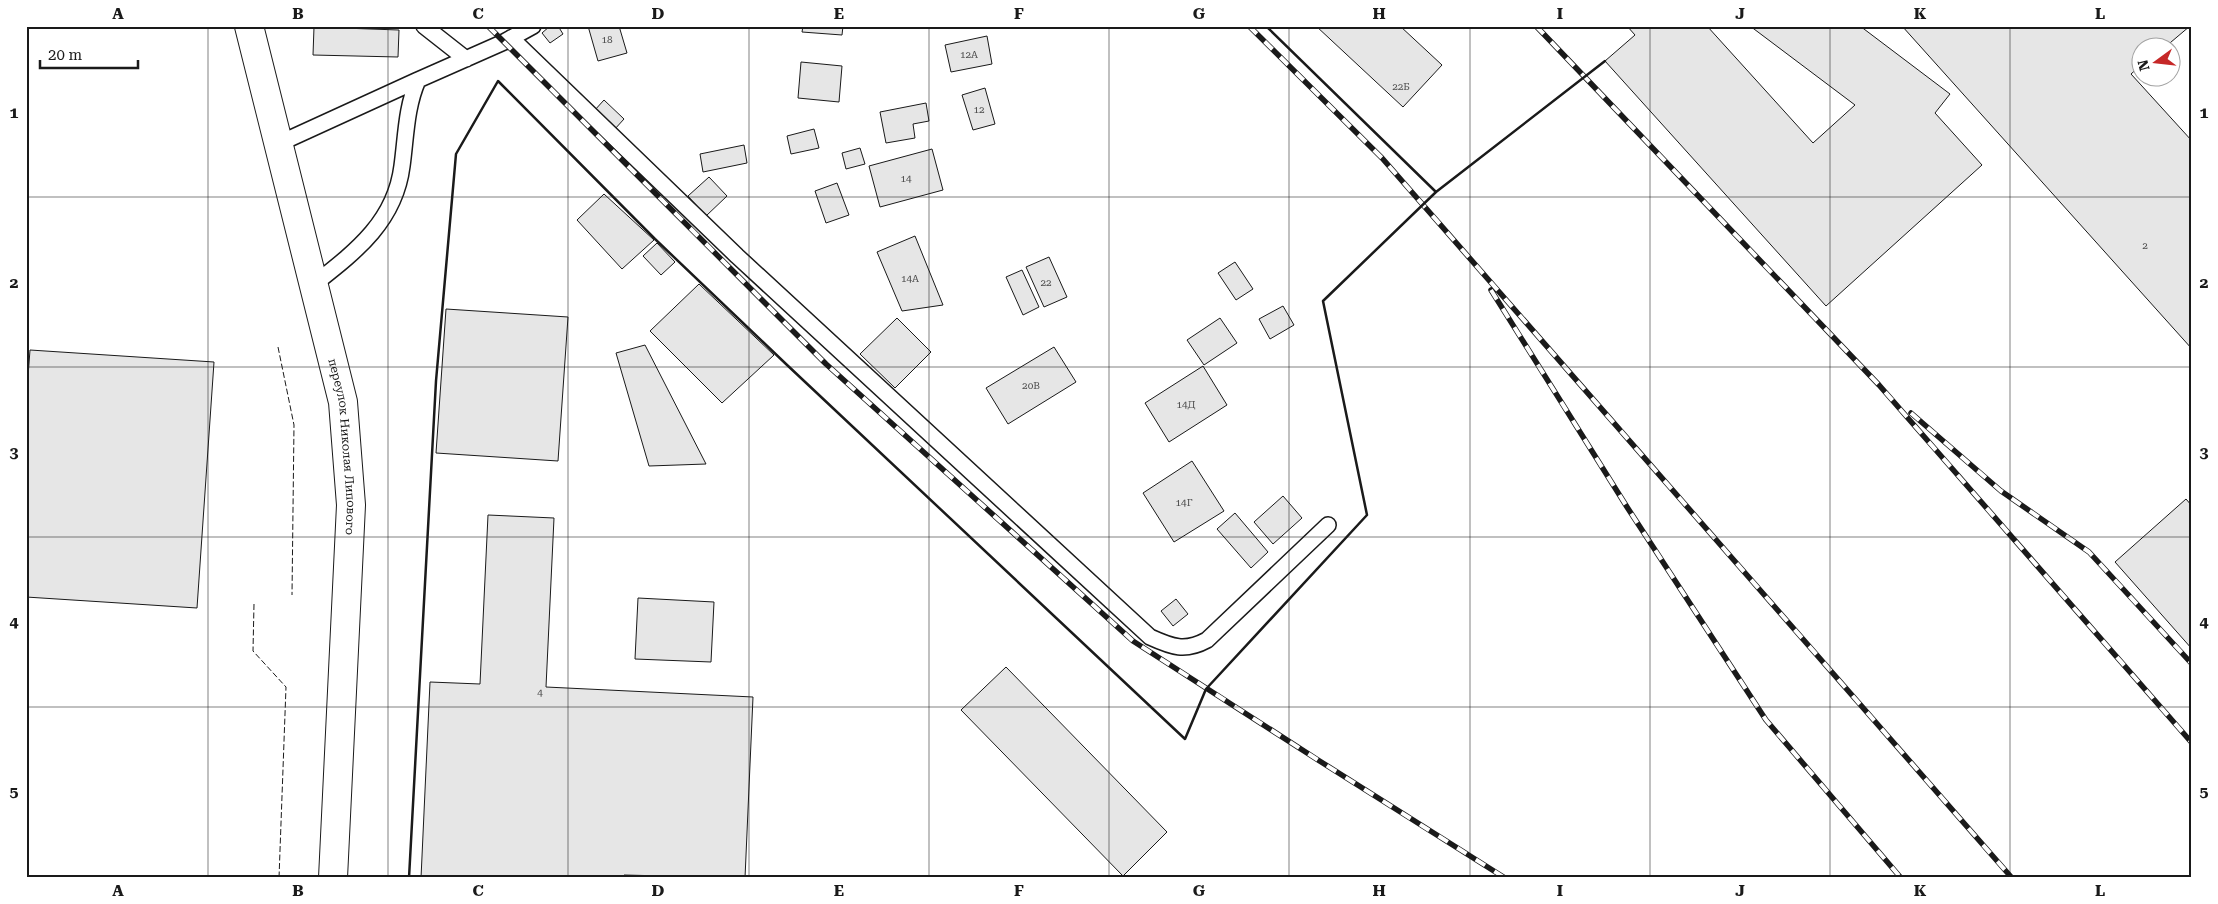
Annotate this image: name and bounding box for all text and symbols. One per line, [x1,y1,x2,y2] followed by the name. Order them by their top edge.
[112,4,124,23] text: A
[292,4,304,23] text: B
[472,4,484,23] text: C
[652,4,665,23] text: D
[834,4,844,23] text: E
[1014,4,1024,23] text: F
[1193,4,1206,23] text: G
[1372,4,1386,23] text: H
[1557,4,1563,23] text: I
[1735,4,1745,23] text: J
[1914,4,1927,23] text: K
[2095,4,2105,23] text: L
[601,34,613,45] house number: 18
[40,38,138,70] scale bar
[2130,38,2180,88] north arrow
[48,46,83,64] text: 20 m
[960,49,978,60] house number: 12А
[2134,58,2153,73] text: N
[1392,81,1410,92] house number: 22Б
[10,103,19,122] text: 1
[2200,103,2209,122] text: 1
[973,104,985,115] house number: 12
[900,173,912,184] house number: 14
[2142,240,2148,251] house number: 2
[10,273,19,292] text: 2
[901,273,919,284] house number: 14А
[2200,273,2209,292] text: 2
[1040,277,1052,288] house number: 22
[325,357,358,535] street label: переулок Николая Липового
[1022,380,1040,391] house number: 20В
[1176,399,1196,410] house number: 14Д
[10,443,19,462] text: 3
[2200,443,2209,462] text: 3
[1175,497,1193,508] house number: 14Г
[10,612,19,631] text: 4
[2200,612,2209,631] text: 4
[537,687,543,698] house number: 4
[10,782,19,801] text: 5
[2200,782,2209,801] text: 5
[112,881,124,900] text: A
[292,881,304,900] text: B
[472,881,484,900] text: C
[652,881,665,900] text: D
[834,881,844,900] text: E
[1014,881,1024,900] text: F
[1193,881,1206,900] text: G
[1372,881,1386,900] text: H
[1557,881,1563,900] text: I
[1735,881,1745,900] text: J
[1914,881,1927,900] text: K
[2095,881,2105,900] text: L

